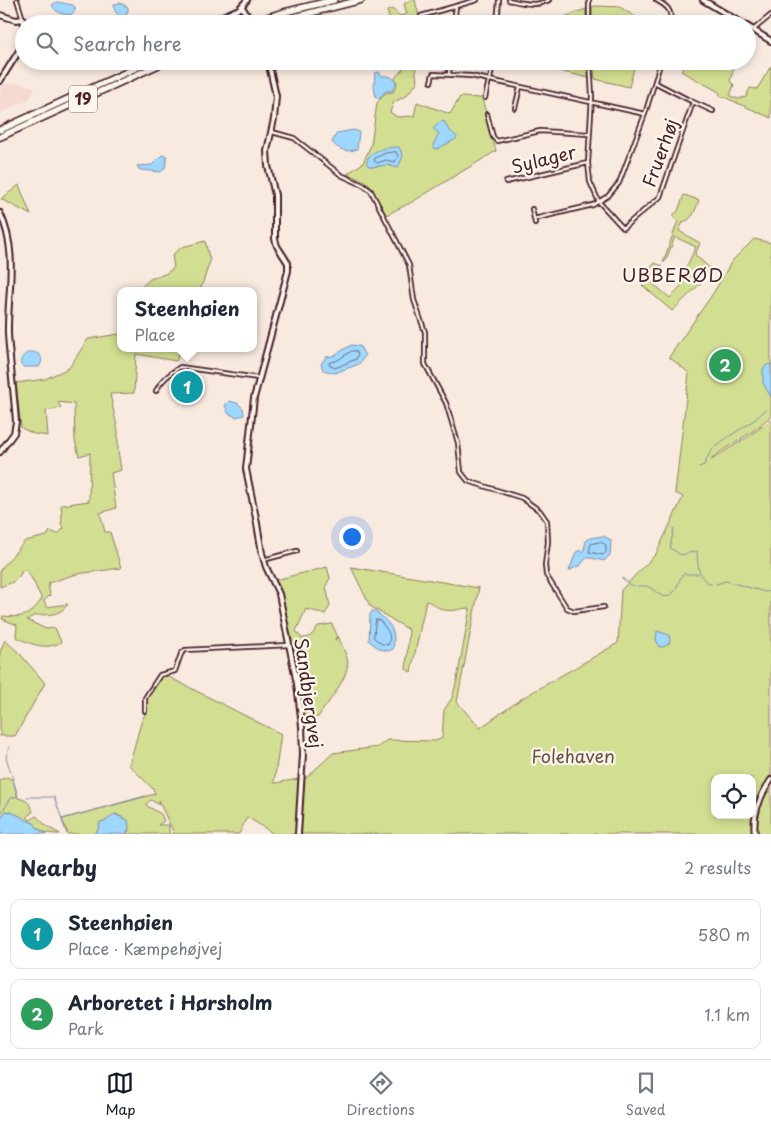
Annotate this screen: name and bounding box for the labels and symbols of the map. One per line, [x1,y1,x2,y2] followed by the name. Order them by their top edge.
[69,86,97,112] road number: 19
[635,114,684,191] street label: Fruerhøj
[508,137,579,180] street label: Sylager
[622,260,724,288] district label: UBBERØD
[709,346,741,384] pin: 2
[171,368,203,406] pin: 1
[339,524,365,550] your location
[288,636,331,750] street label: Sandbjergvej
[531,742,615,769] park label: Folehaven

